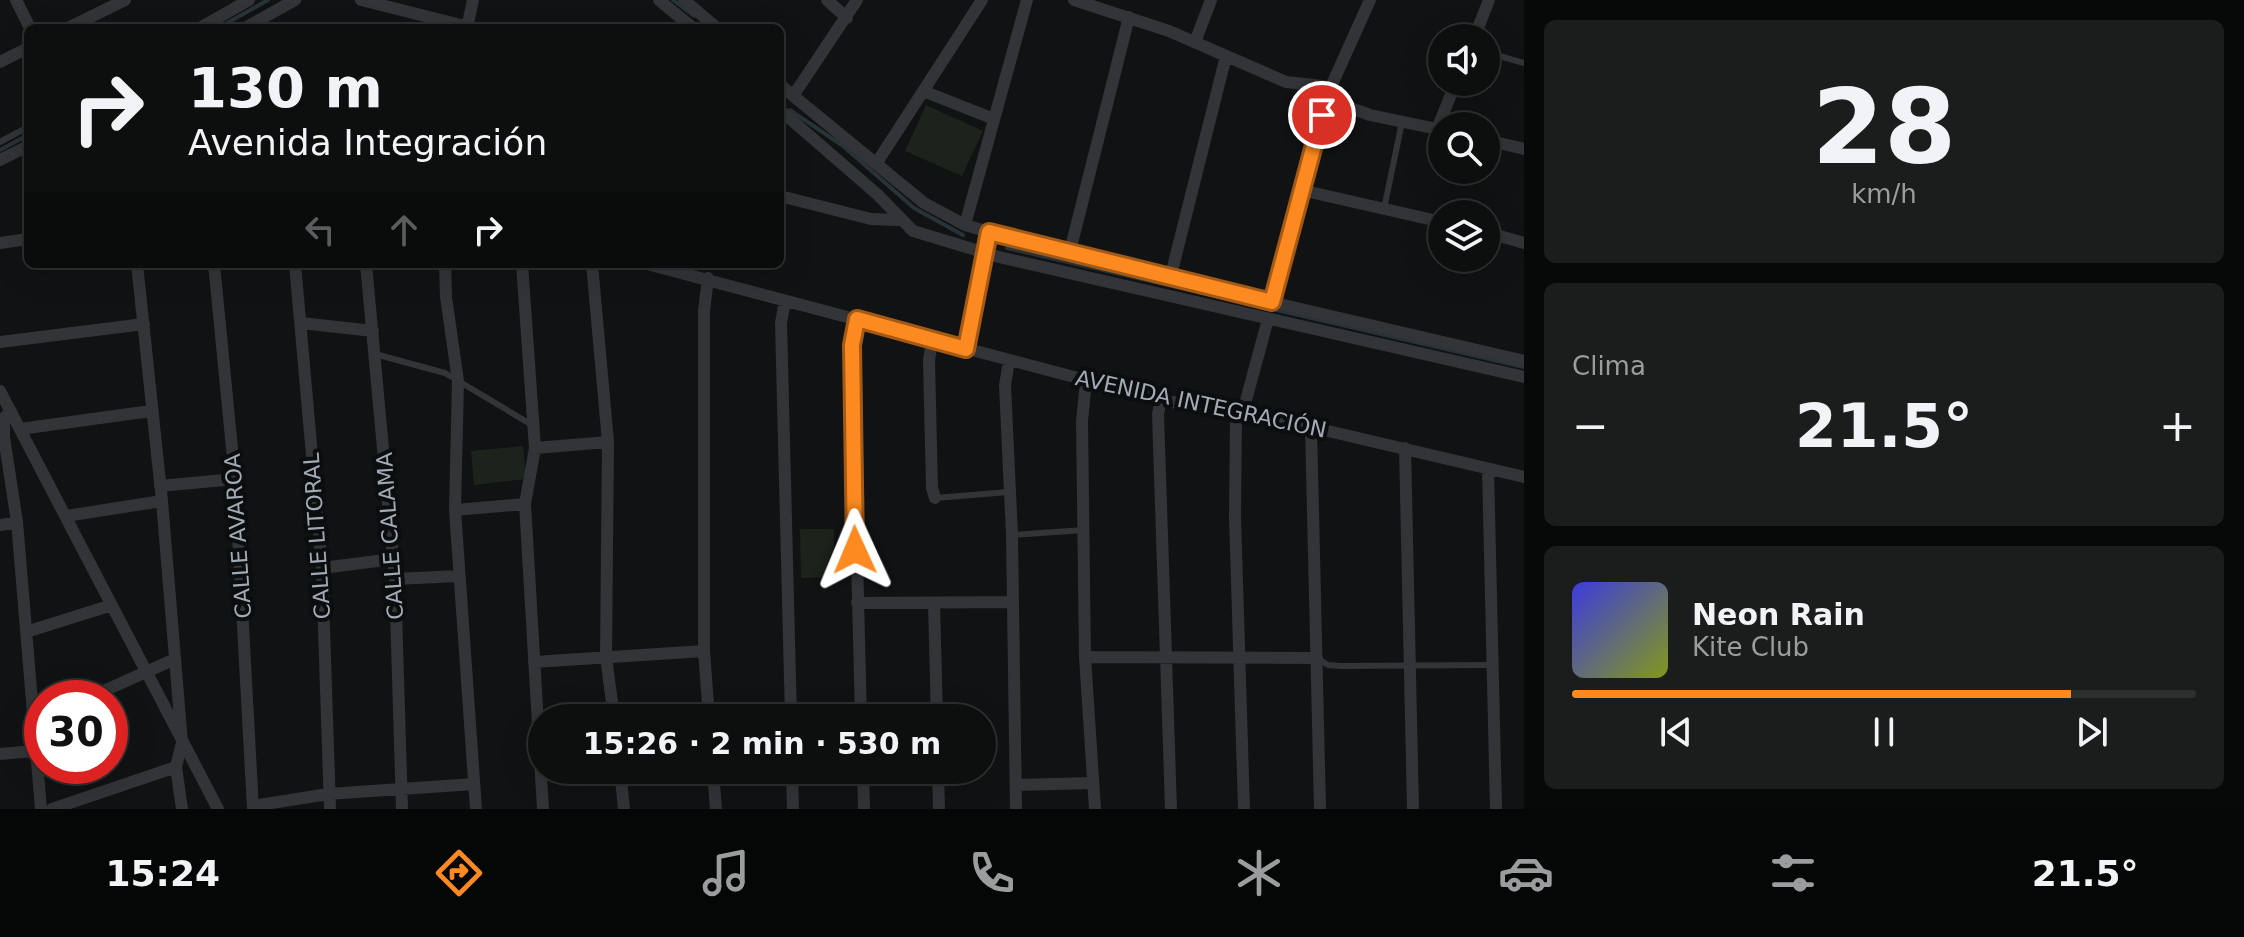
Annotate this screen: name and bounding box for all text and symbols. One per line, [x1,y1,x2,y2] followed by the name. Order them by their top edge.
[1428,24,1500,272] map controls
[1428,24,1500,96] button: sound
[188,55,383,120] text: 130 m
[56,56,160,160] icon: right
[1812,66,1956,188] text: 28
[1288,81,1356,149] pin
[1300,93,1344,137] icon: arrive
[1428,112,1500,184] button: search
[188,122,547,163] text: Avenida Integración
[1851,179,1917,209] text: km/h
[1428,200,1500,272] button: layers
[298,208,342,252] icon: left
[382,208,426,252] icon: ahead
[466,208,510,252] icon: right
[1572,351,1646,381] text: Clima
[1073,365,1329,443] street label: AVENIDA INTEGRACIÓN
[1795,391,1973,461] text: 21.5°
[1572,400,1609,451] text: −
[2159,400,2196,451] text: +
[299,451,335,620] street label: CALLE LITORAL
[372,451,408,621] street label: CALLE CALAMA
[220,453,256,619] street label: CALLE AVAROA
[813,508,897,592] position arrow
[1692,597,1865,632] text: Neon Rain
[1692,632,1809,662] text: Kite Club
[24,680,128,784] speed limit sign: 30
[1654,710,1698,754] icon: previous
[1862,710,1906,754] icon: pause
[2070,710,2114,754] icon: next
[583,726,941,761] text: 15:26 · 2 min · 530 m
[431,845,487,901] icon: directions
[698,845,754,901] icon: music
[964,845,1020,901] icon: phone
[1231,845,1287,901] icon: climate
[1498,845,1554,901] icon: car
[1765,845,1821,901] icon: filters
[105,853,220,894] text: 15:24
[2032,853,2139,894] text: 21.5°

